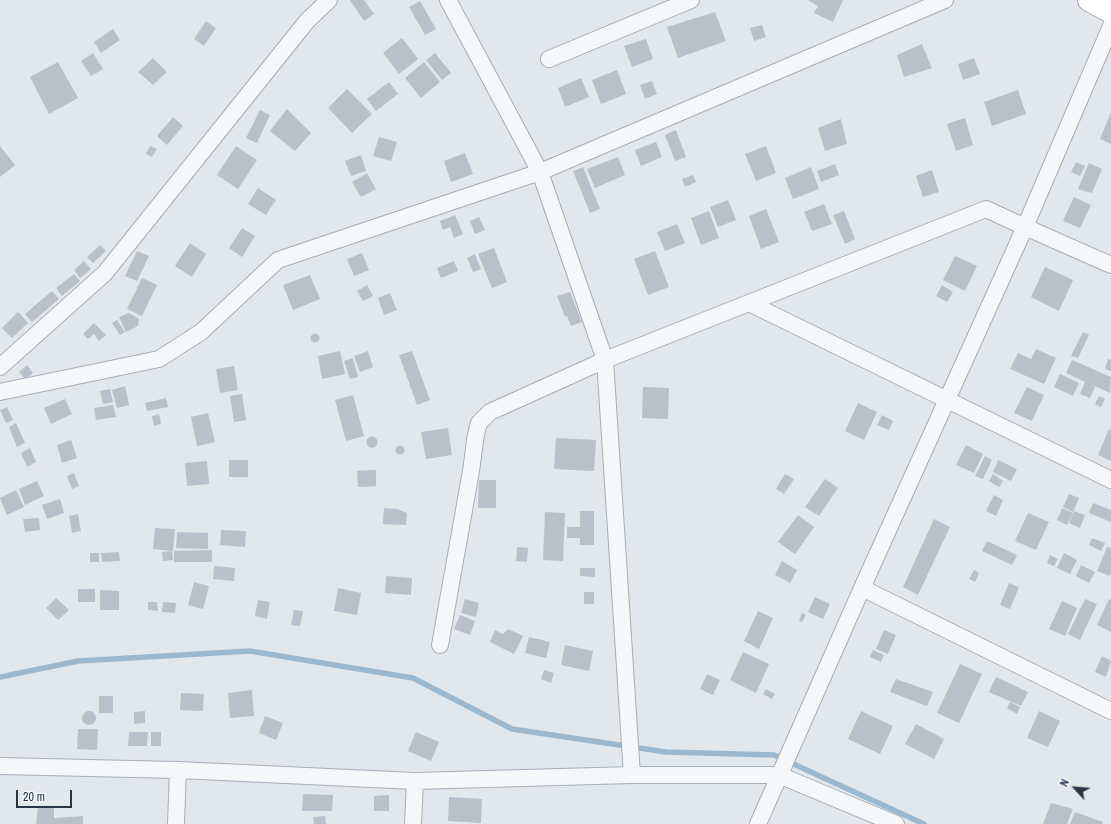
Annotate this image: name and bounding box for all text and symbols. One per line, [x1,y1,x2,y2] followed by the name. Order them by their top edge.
[1055,768,1095,808] north arrow
[1056,777,1072,789] text: N
[18,782,74,808] scale bar
[23,789,45,805] text: 20 m

